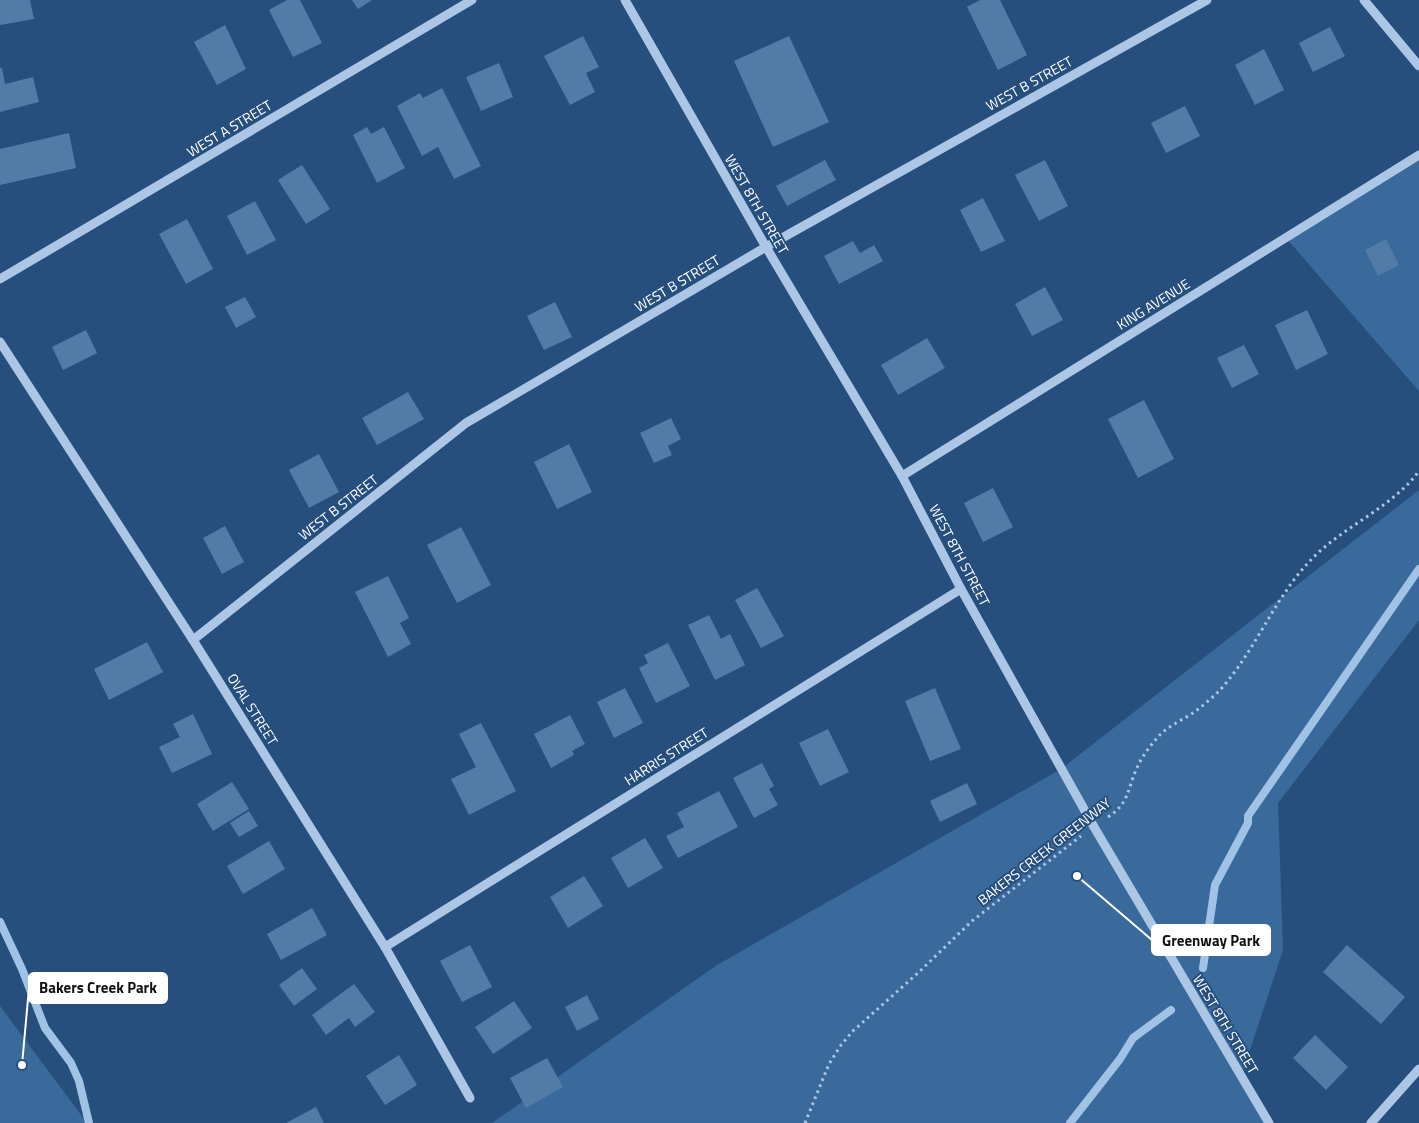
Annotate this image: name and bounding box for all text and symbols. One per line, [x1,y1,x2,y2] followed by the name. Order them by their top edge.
[982,50,1077,116] street label: WEST B STREET
[182,94,276,162] street label: WEST A STREET
[720,150,794,258] street label: WEST 8TH STREET
[630,249,724,317] street label: WEST B STREET
[1112,273,1194,335] street label: KING AVENUE
[294,469,383,545] street label: WEST B STREET
[924,500,996,610] street label: WEST 8TH STREET
[223,669,284,750] street label: OVAL STREET
[620,721,713,790] street label: HARRIS STREET
[973,792,1115,910] street label: BAKERS CREEK GREENWAY
[1152,925,1270,955] callout: Greenway Park
[1162,929,1260,952] text: Greenway Park
[1188,970,1264,1078] street label: WEST 8TH STREET
[29,973,167,1003] callout: Bakers Creek Park
[39,976,157,999] text: Bakers Creek Park

